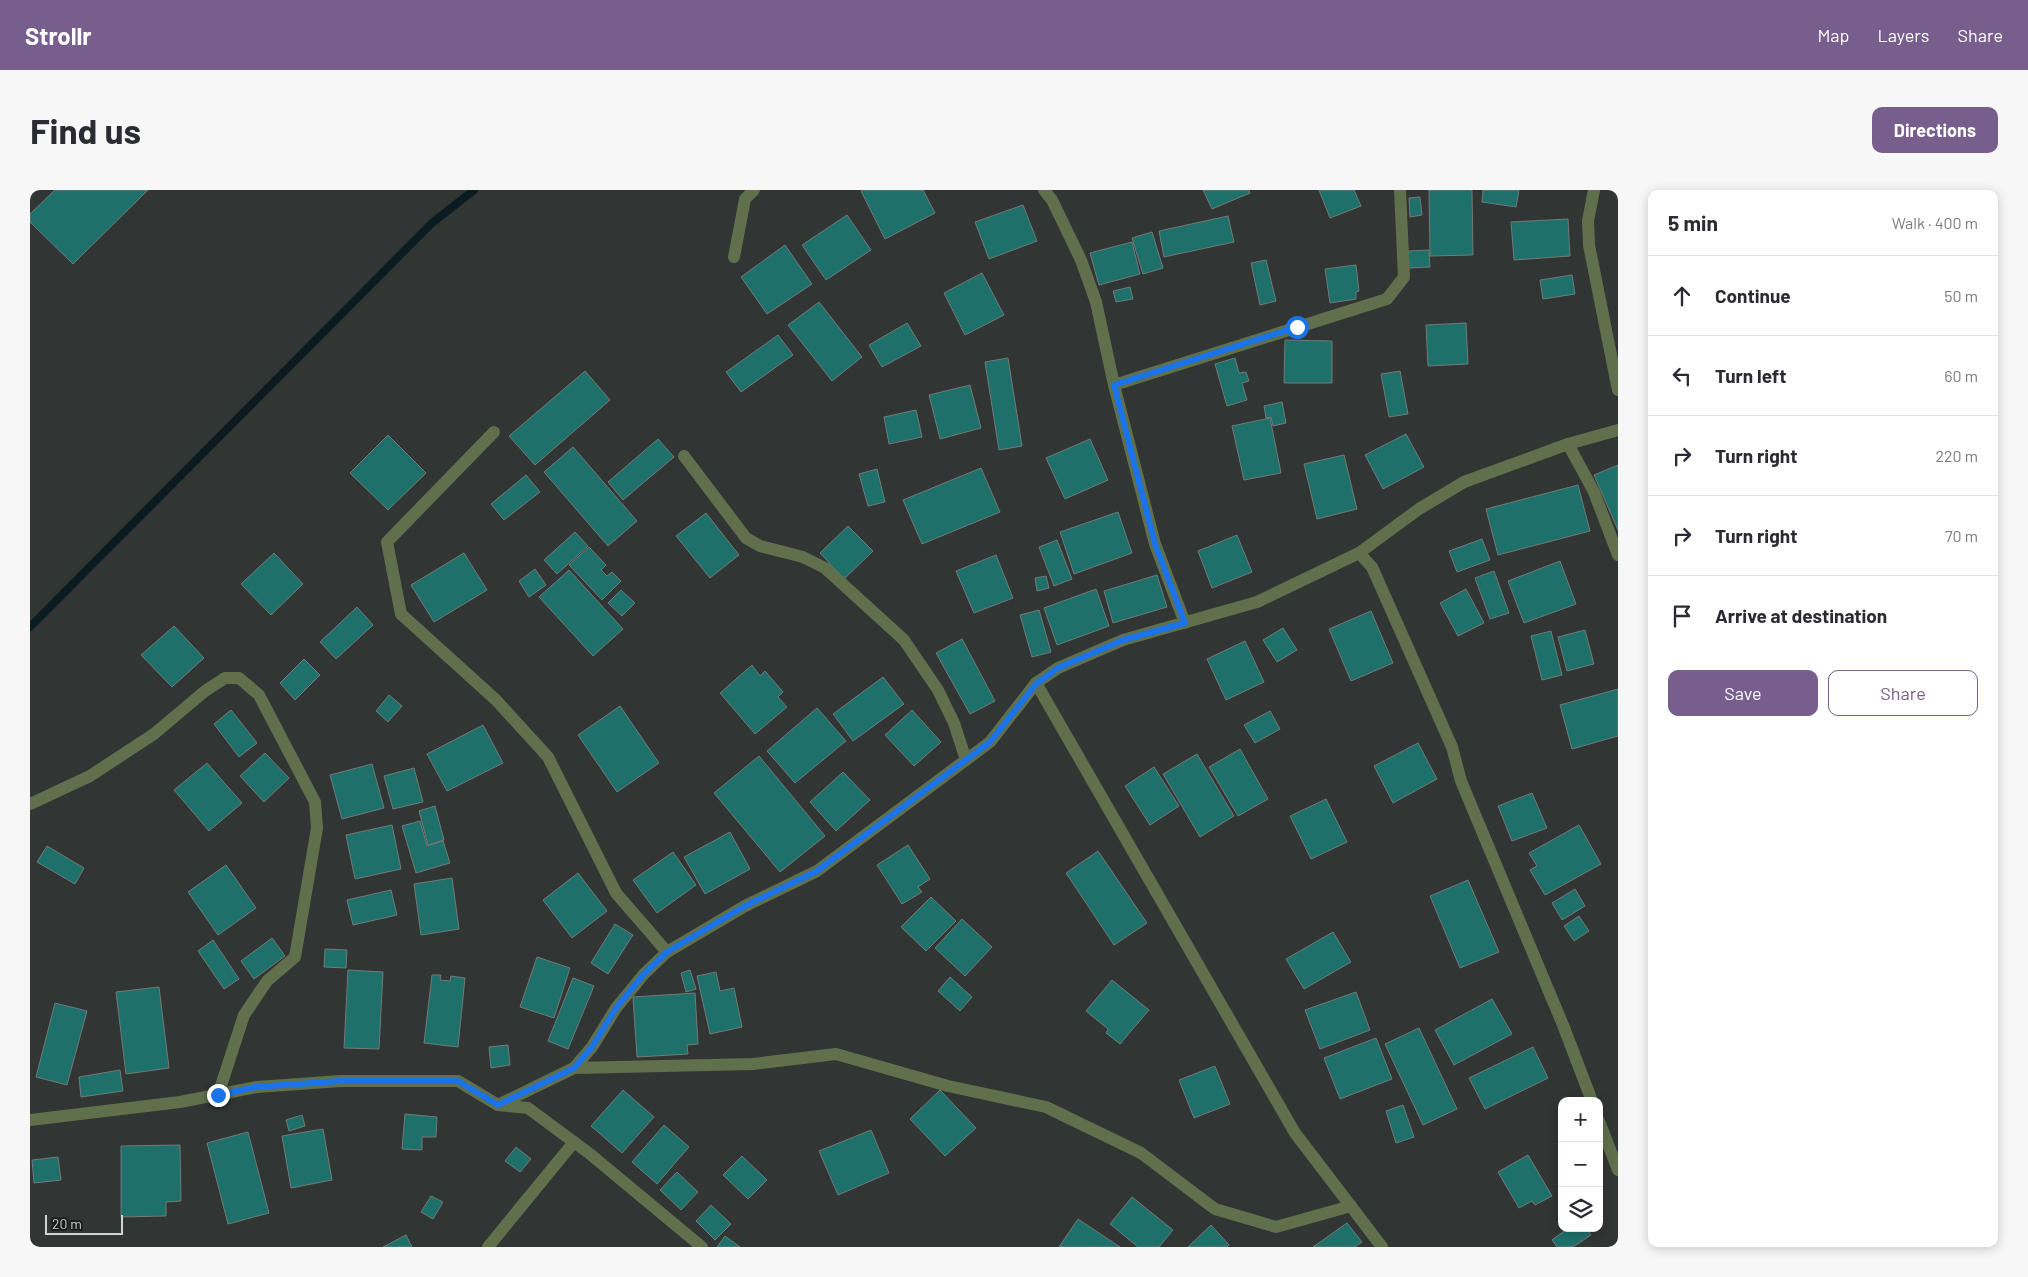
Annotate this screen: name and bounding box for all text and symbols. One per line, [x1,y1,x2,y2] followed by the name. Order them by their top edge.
[25,21,92,50] text: Strollr
[1817,24,1849,46] text: Map
[1877,24,1930,46] text: Layers
[1958,24,2003,46] text: Share
[1872,107,1998,153] button: Directions
[30,109,141,151] text: Find us
[1668,210,1718,235] text: 5 min
[1892,213,1978,232] text: Walk · 400 m
[1668,282,1696,310] icon: ahead
[1715,284,1791,307] text: Continue
[1944,286,1978,305] text: 50 m
[1286,316,1309,339] route start
[1668,362,1696,390] icon: left
[1715,364,1786,387] text: Turn left
[1944,366,1978,385] text: 60 m
[1668,442,1696,470] icon: right
[1715,444,1797,467] text: Turn right
[1935,446,1978,465] text: 220 m
[1668,522,1696,550] icon: right
[1715,524,1797,547] text: Turn right
[1945,526,1978,545] text: 70 m
[1668,602,1696,630] icon: arrive
[1715,604,1887,627] text: Arrive at destination
[1668,670,1818,716] button: Save
[1828,670,1978,716] button: Share
[207,1084,230,1107] route end
[1558,1097,1603,1232] map controls
[1558,1097,1603,1142] button: +
[1558,1142,1603,1187] button: −
[1558,1187,1603,1232] button: layers
[45,1212,122,1235] scale bar
[52,1215,82,1232] text: 20 m

